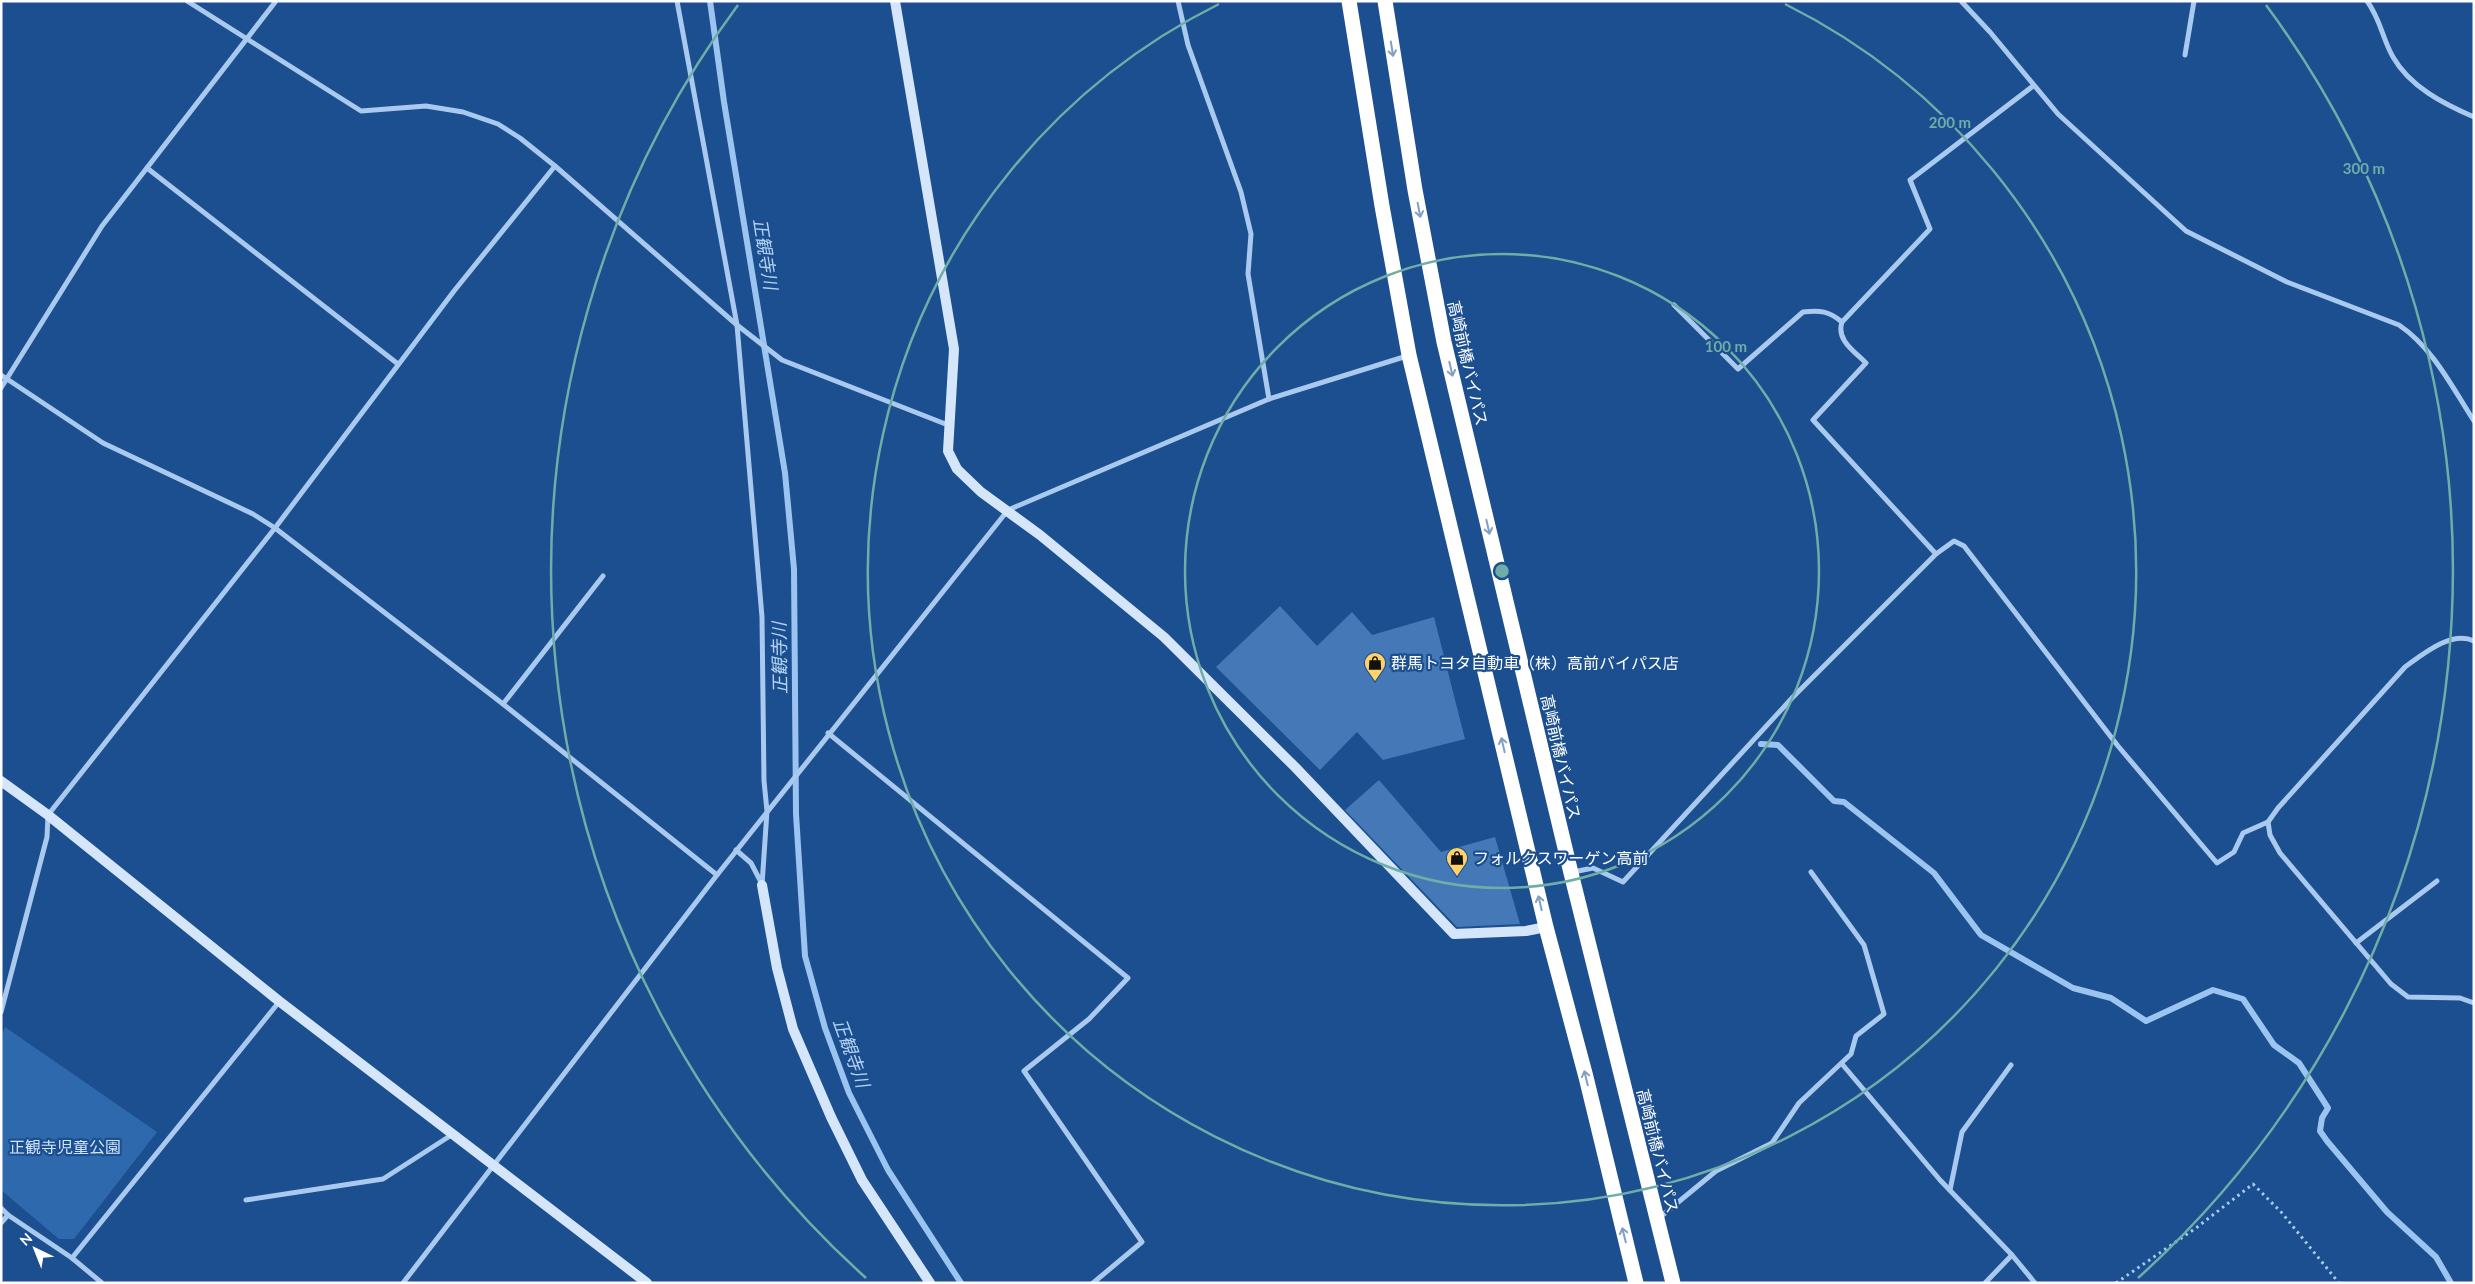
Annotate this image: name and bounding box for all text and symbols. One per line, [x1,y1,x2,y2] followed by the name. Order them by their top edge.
[1388,41,1398,57] one-way arrow
[1929,113,1971,131] text: 200 m
[2343,159,2385,177] text: 300 m
[1415,201,1425,217] one-way arrow
[749,217,783,293] water label: 正観寺川
[1445,299,1492,427] street label: 高崎前橋バイパス
[1705,337,1747,355] text: 100 m
[1447,361,1456,377] one-way arrow
[1484,519,1493,535] one-way arrow
[1493,562,1511,580] centre of rings
[767,620,791,694] water label: 正観寺川
[1363,651,1387,682] shop icon: 群馬トヨタ自動車（株）高前バイパス店
[1391,653,1679,672] place label: 群馬トヨタ自動車（株）高前バイパス店
[1538,693,1585,821] street label: 高崎前橋バイパス
[1498,738,1507,754] one-way arrow
[1445,846,1469,877] shop icon: フォルクスワーゲン高前
[1473,848,1649,867] place label: フォルクスワーゲン高前
[1535,896,1545,912] one-way arrow
[829,1015,875,1092] water label: 正観寺川
[1581,1070,1590,1086] one-way arrow
[1634,1087,1683,1215] street label: 高崎前橋バイパス
[9,1137,121,1156] park label: 正観寺児童公園
[10,1224,60,1274] north arrow
[1619,1228,1629,1244] one-way arrow
[16,1229,36,1249] text: N

